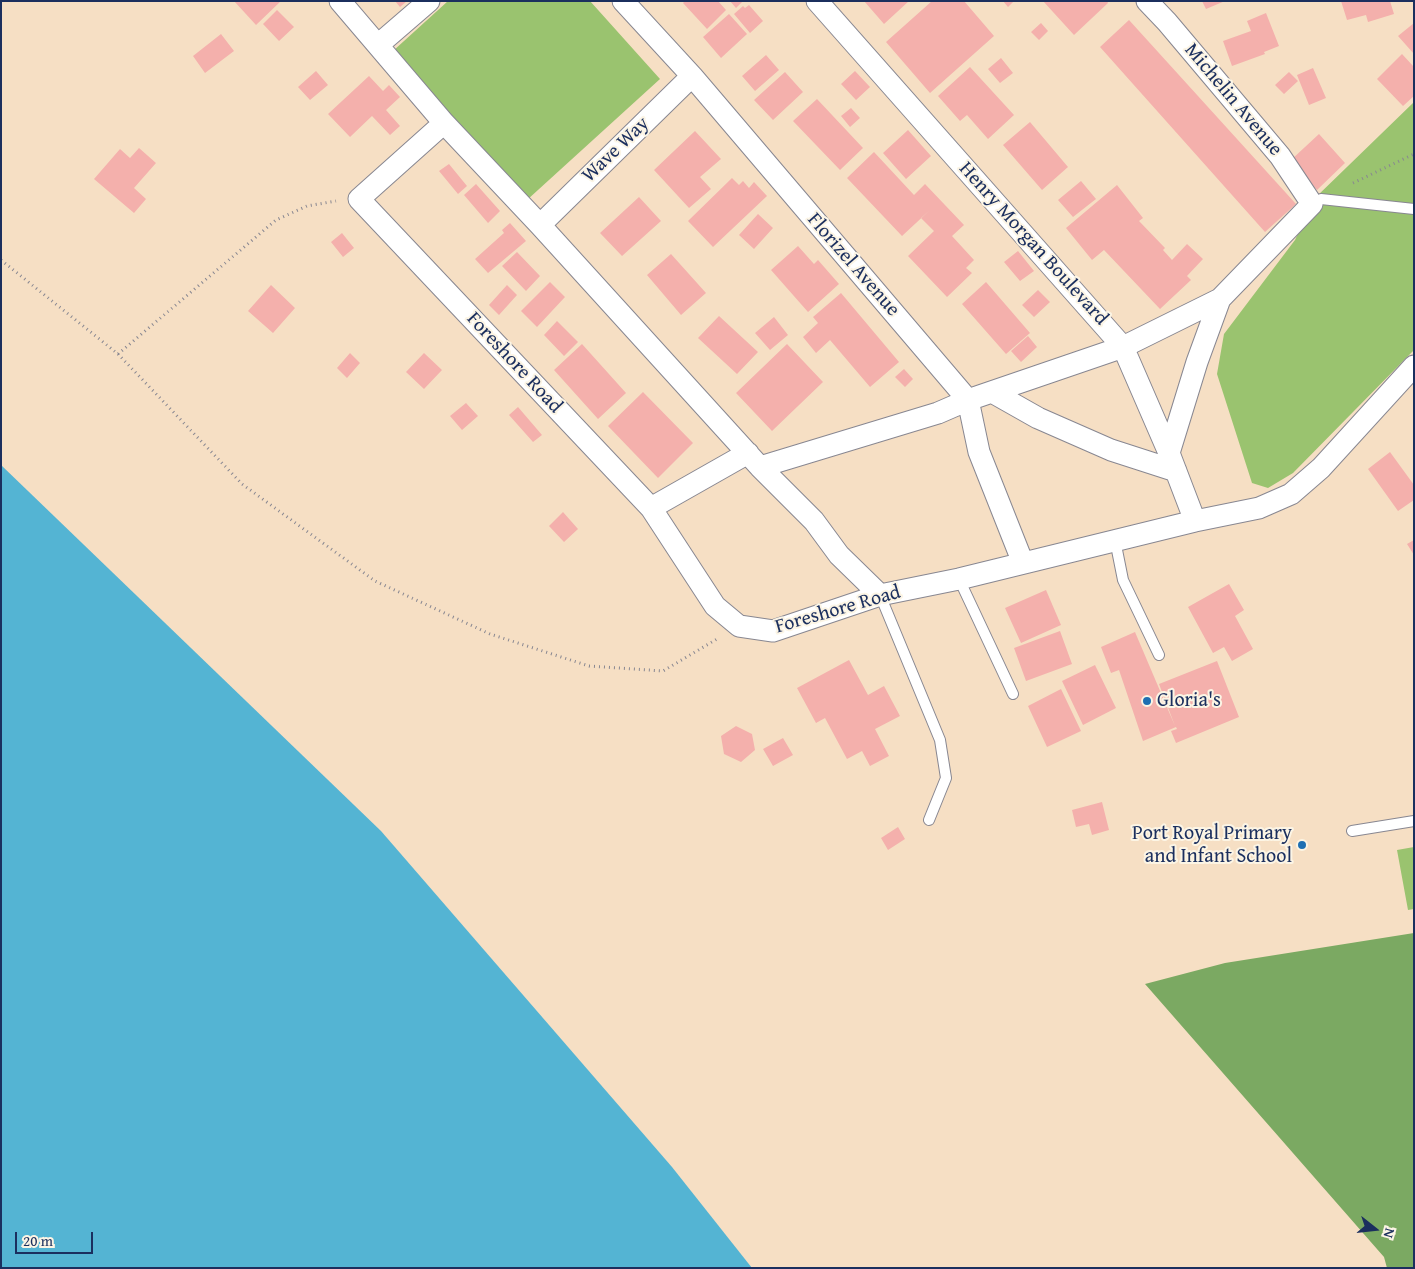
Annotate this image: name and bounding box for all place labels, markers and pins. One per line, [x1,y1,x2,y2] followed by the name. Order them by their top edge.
[1157,689,1221,713] place label: Gloria's
[1141,695,1153,707] marker: Gloria's
[1132,822,1292,869] place label: Port Royal Primary and Infant School
[1296,839,1308,851] marker: Port Royal Primary and Infant School

